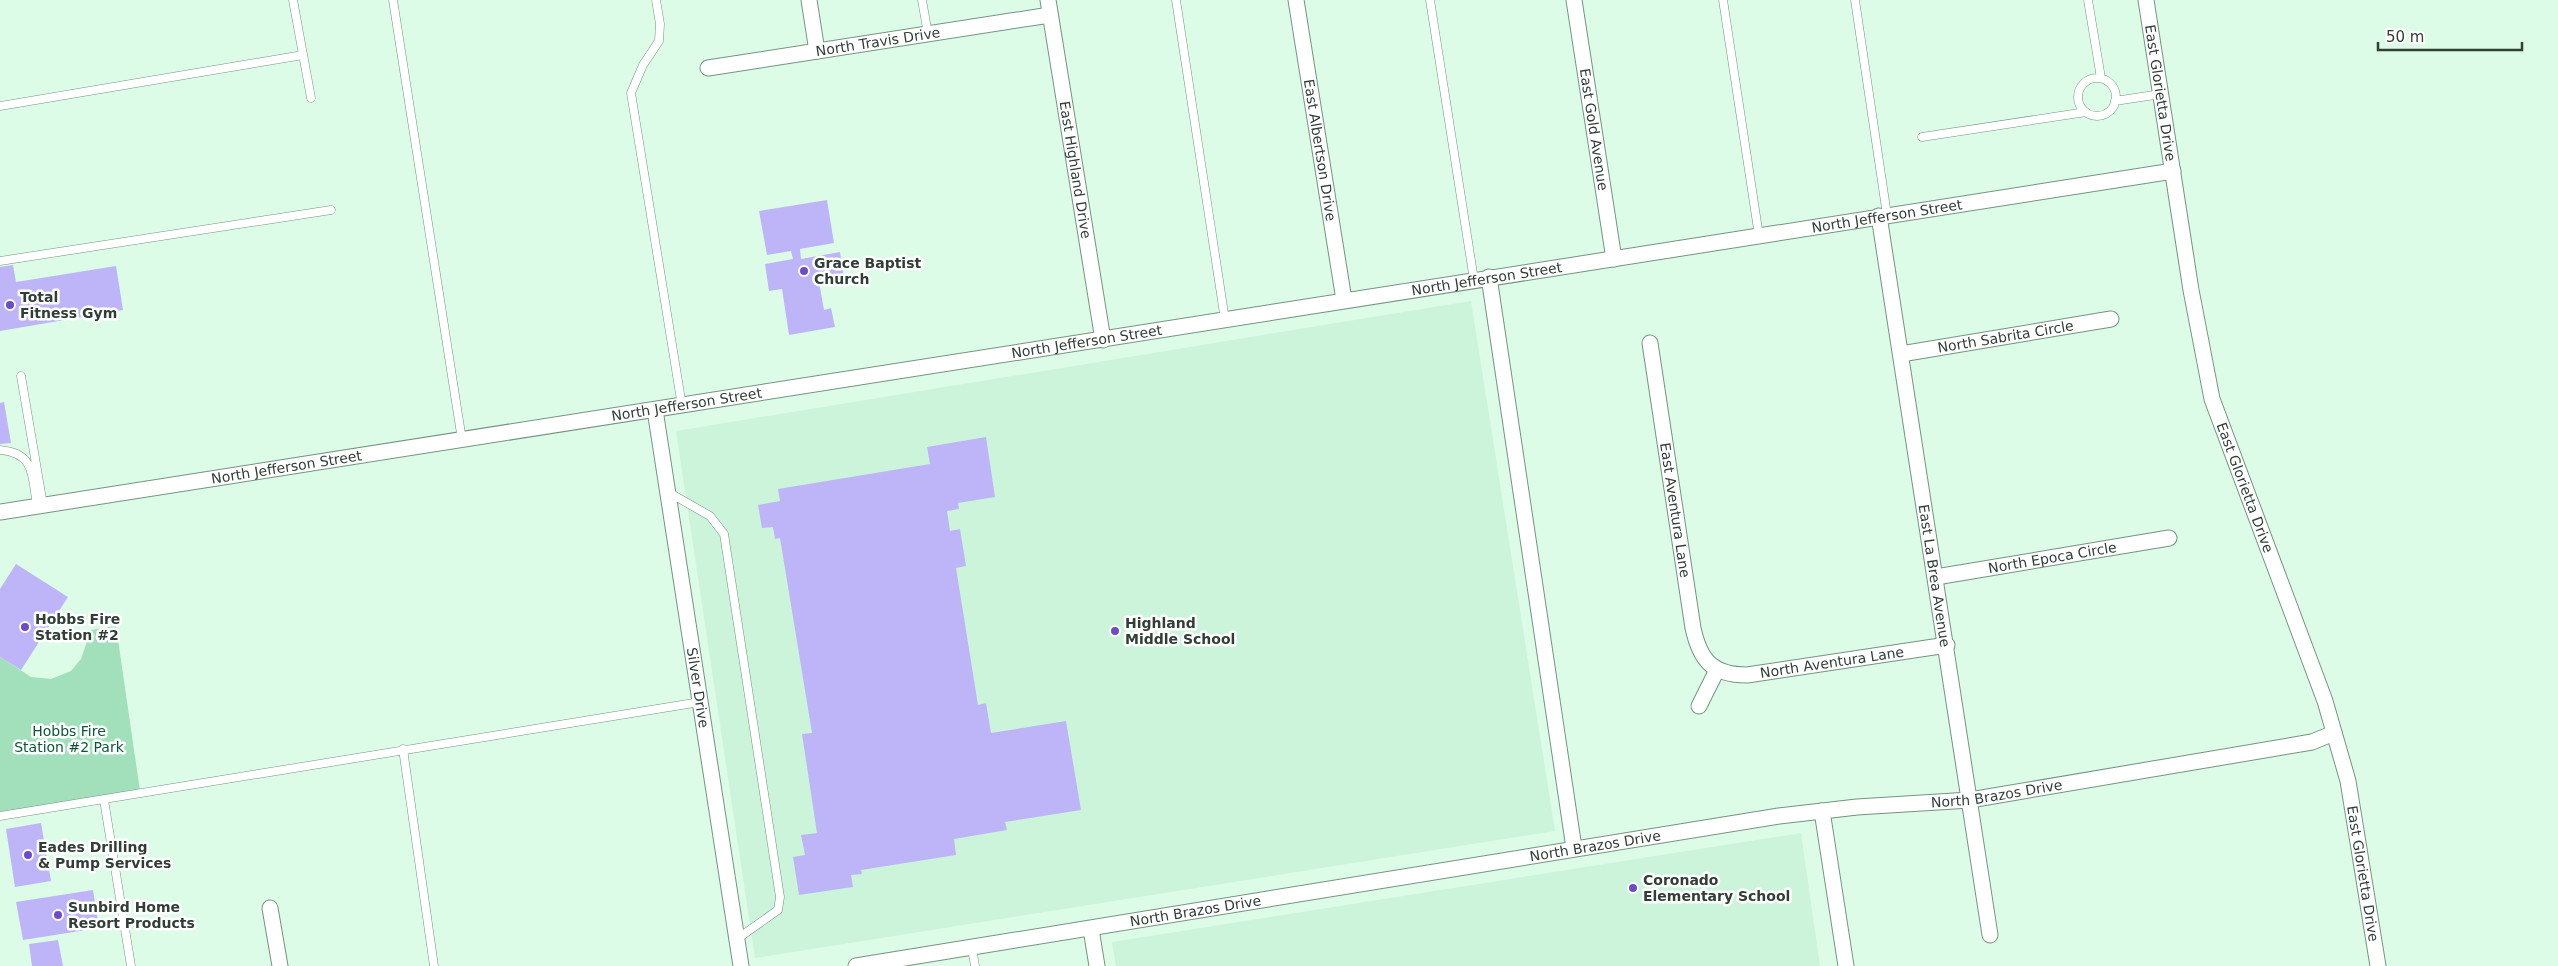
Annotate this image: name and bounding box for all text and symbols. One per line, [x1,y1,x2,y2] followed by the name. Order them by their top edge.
[2378,20,2522,52] scale bar
[815,24,941,59] street label: North Travis Drive
[2142,24,2179,162] street label: East Glorietta Drive
[2386,28,2424,46] text: 50 m
[1577,67,1611,192] street label: East Gold Avenue
[1301,78,1339,222] street label: East Albertson Drive
[1056,100,1094,240] street label: East Highland Drive
[1810,196,1964,236] street label: North Jefferson Street
[814,255,921,287] place label: Grace Baptist Church
[1410,259,1564,298] street label: North Jefferson Street
[798,265,810,277] marker: Grace Baptist Church
[20,289,117,321] place label: Total Fitness Gym
[4,299,16,311] marker: Total Fitness Gym
[1936,317,2075,356] street label: North Sabrita Circle
[1010,322,1164,361] street label: North Jefferson Street
[610,384,764,424] street label: North Jefferson Street
[2214,420,2277,555] street label: East Glorietta Drive
[1657,441,1693,579] street label: East Aventura Lane
[210,447,363,487] street label: North Jefferson Street
[1916,503,1953,648] street label: East La Brea Avenue
[1987,539,2118,576] street label: North Epoca Circle
[35,611,120,643] place label: Hobbs Fire Station #2
[1125,615,1235,647] place label: Highland Middle School
[19,621,31,633] marker: Hobbs Fire Station #2
[1109,625,1121,637] marker: Highland Middle School
[1759,644,1905,681] street label: North Aventura Lane
[684,646,712,729] street label: Silver Drive
[14,723,125,755] park label: Hobbs Fire Station #2 Park
[1930,776,2064,810] street label: North Brazos Drive
[2344,804,2382,943] street label: East Glorietta Drive
[1529,827,1662,864] street label: North Brazos Drive
[38,839,171,871] place label: Eades Drilling & Pump Services
[22,849,34,861] marker: Eades Drilling & Pump Services
[1643,872,1790,904] place label: Coronado Elementary School
[1627,882,1639,894] marker: Coronado Elementary School
[1129,892,1262,929] street label: North Brazos Drive
[68,899,195,931] place label: Sunbird Home Resort Products
[52,909,64,921] marker: Sunbird Home Resort Products

